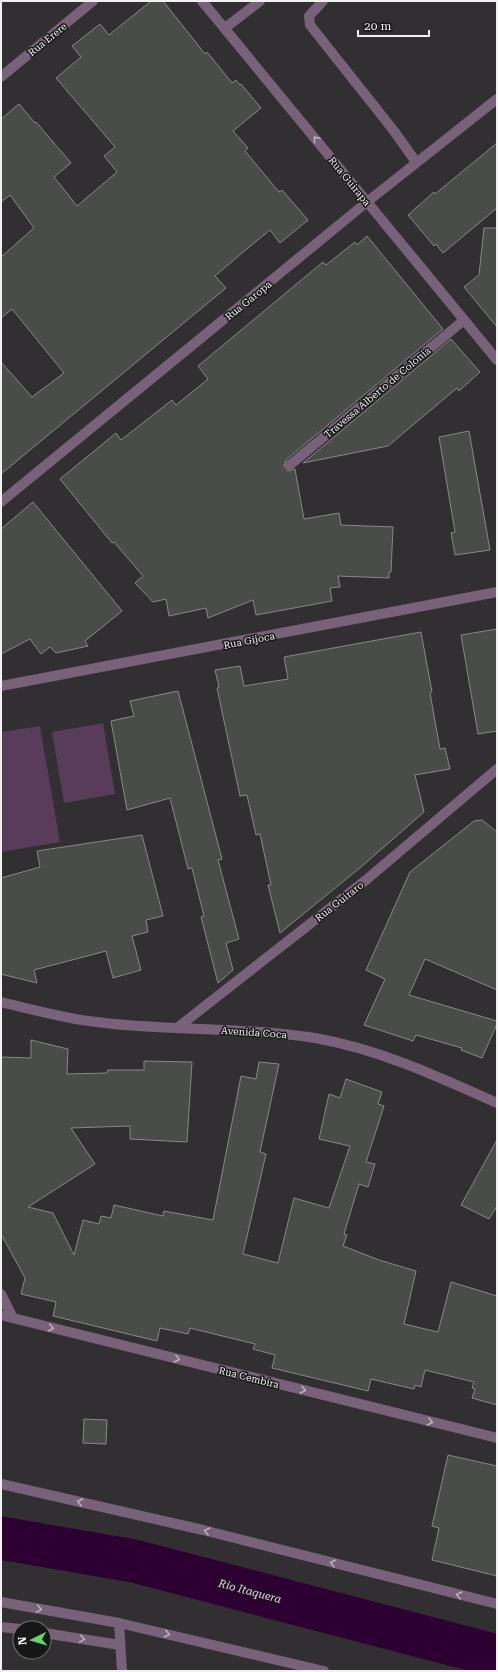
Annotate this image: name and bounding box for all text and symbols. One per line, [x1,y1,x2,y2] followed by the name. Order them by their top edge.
[358,12,429,38] scale bar
[364,19,391,33] text: 20 m
[26,20,69,58] street label: Rua Erere
[313,137,320,144] one-way arrow
[327,155,373,208] street label: Rua Guirapa
[223,278,274,322] street label: Rua Garopa
[322,344,433,440] street label: Travessa Alberto de Colonia
[223,630,276,651] street label: Rua Gijoca
[313,879,366,924] street label: Rua Guiraro
[221,1025,288,1040] street label: Avenida Coca
[48,1323,54,1331] one-way arrow
[173,1354,180,1363] one-way arrow
[218,1365,281,1390] street label: Rua Cembira
[300,1385,307,1394] one-way arrow
[426,1417,433,1425] one-way arrow
[77,1498,84,1506] one-way arrow
[204,1527,210,1535] one-way arrow
[330,1559,336,1567] one-way arrow
[216,1577,283,1606] water label: Rio Itaquera
[456,1591,462,1599] one-way arrow
[36,1604,43,1613] one-way arrow
[12,1620,52,1660] north arrow
[163,1629,170,1638] one-way arrow
[79,1634,85,1643] one-way arrow
[16,1636,29,1646] text: N

